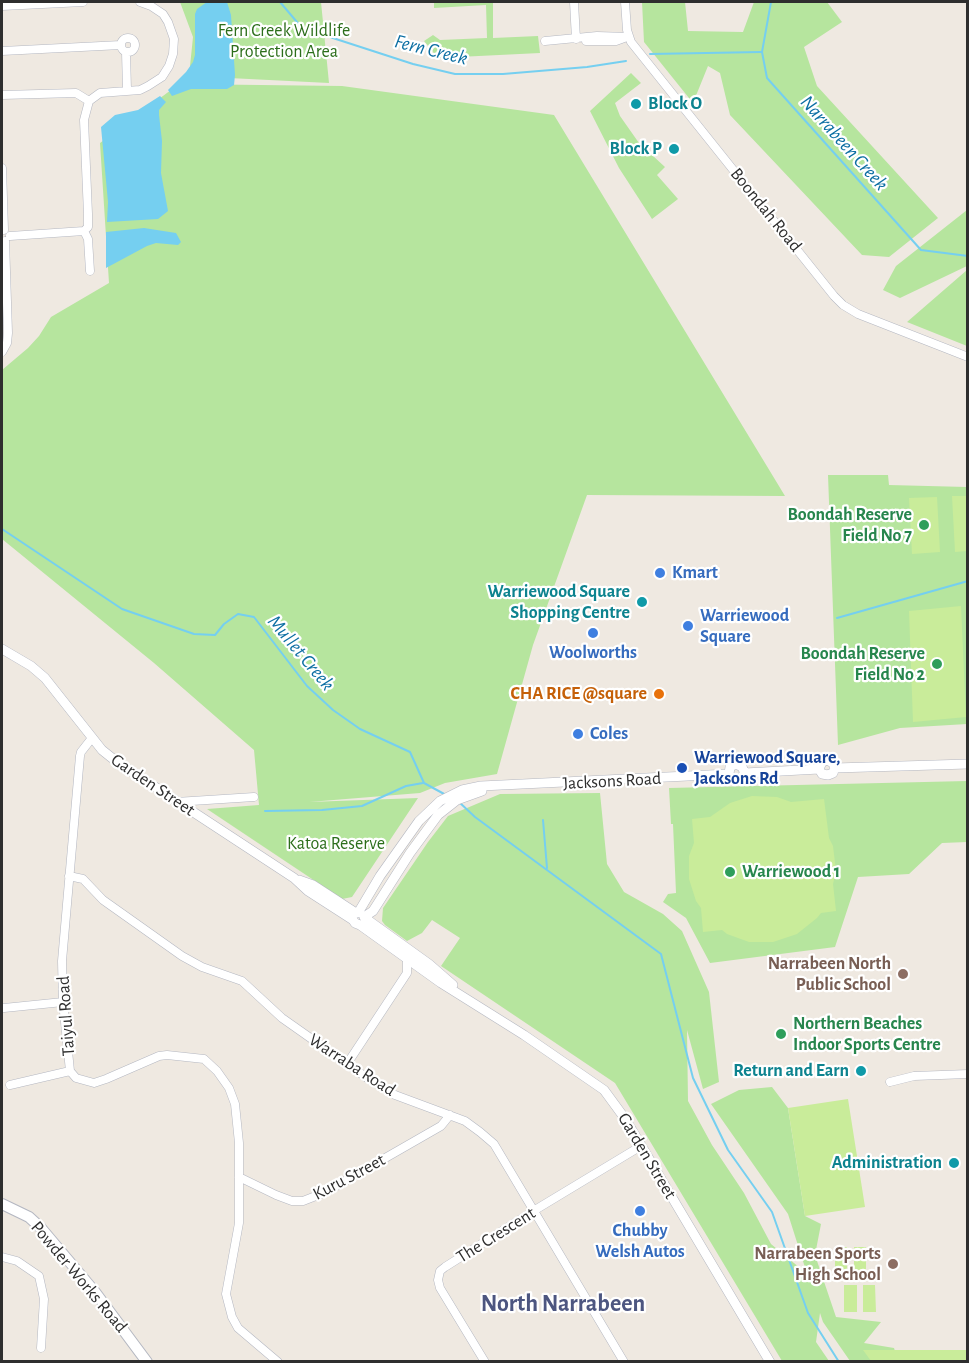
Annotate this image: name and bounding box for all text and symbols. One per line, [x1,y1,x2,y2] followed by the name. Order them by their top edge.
[218,20,350,63] park label: Fern Creek Wildlife Protection Area
[392,29,470,71] water label: Fern Creek
[795,90,893,196] water label: Narrabeen Creek
[648,93,702,115] place label: Block O
[629,97,643,111] marker: Block O
[610,138,662,160] place label: Block P
[667,142,681,156] marker: Block P
[725,164,807,256] street label: Boondah Road
[787,504,912,546] place label: Boondah Reserve Field No 7
[917,518,931,532] marker: Boondah Reserve Field No 7
[672,562,718,584] place label: Kmart
[653,566,667,580] marker: Kmart
[487,581,630,624] place label: Warriewood Square Shopping Centre
[635,595,649,609] marker: Warriewood Square Shopping Centre
[700,605,789,648] place label: Warriewood Square
[262,610,340,696] water label: Mullet Creek
[681,619,695,633] marker: Warriewood Square
[586,626,600,640] marker: Woolworths
[549,642,637,664] place label: Woolworths
[800,643,925,686] place label: Boondah Reserve Field No 2
[930,657,944,671] marker: Boondah Reserve Field No 2
[511,683,647,705] place label: CHA RICE @square
[652,687,666,701] marker: CHA RICE @square
[590,723,628,745] place label: Coles
[571,727,585,741] marker: Coles
[694,747,840,789] place label: Warriewood Square, Jacksons Rd
[107,749,199,821] street label: Garden Street
[675,761,689,775] marker: Warriewood Square, Jacksons Rd
[562,768,662,794] street label: Jacksons Road
[287,833,385,855] park label: Katoa Reserve
[742,861,840,883] place label: Warriewood 1
[723,865,737,879] marker: Warriewood 1
[768,953,891,996] place label: Narrabeen North Public School
[896,967,910,981] marker: Narrabeen North Public School
[52,975,80,1057] street label: Taiyul Road
[793,1013,941,1056] place label: Northern Beaches Indoor Sports Centre
[774,1027,788,1041] marker: Northern Beaches Indoor Sports Centre
[304,1029,400,1101] street label: Warraba Road
[733,1060,849,1082] place label: Return and Earn
[854,1064,868,1078] marker: Return and Earn
[613,1109,681,1203] street label: Garden Street
[309,1149,389,1205] street label: Kuru Street
[832,1152,942,1174] place label: Administration
[947,1156,961,1170] marker: Administration
[452,1202,540,1268] street label: The Crescent
[633,1204,647,1218] marker: Chubby Welsh Autos
[26,1217,132,1337] street label: Powder Works Road
[595,1220,685,1262] place label: Chubby Welsh Autos
[754,1243,881,1286] place label: Narrabeen Sports High School
[886,1257,900,1271] marker: Narrabeen Sports High School
[481,1290,645,1318] district label: North Narrabeen

